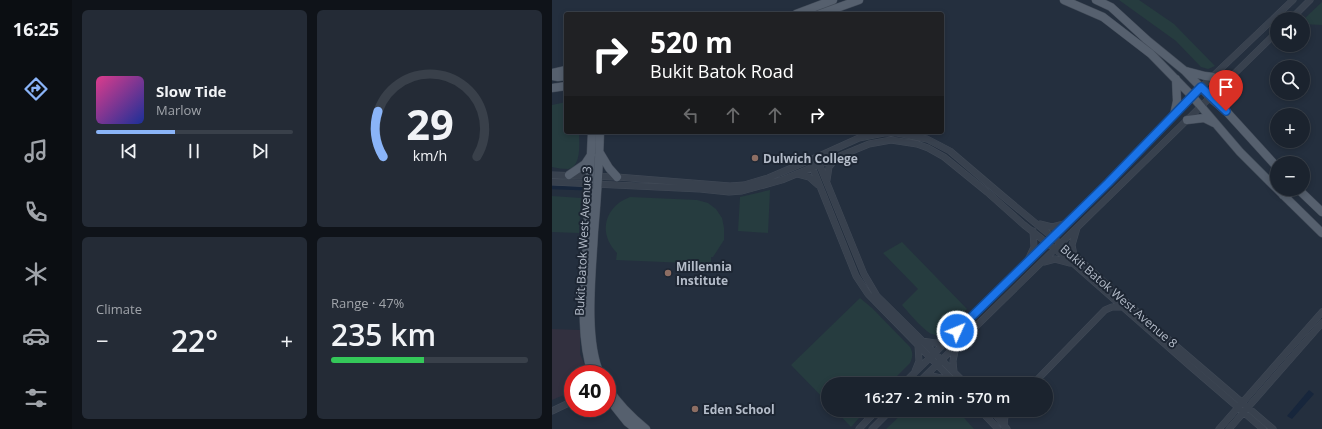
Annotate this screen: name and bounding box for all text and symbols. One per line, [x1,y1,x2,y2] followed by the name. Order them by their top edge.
[1270,12,1310,196] map controls
[1270,12,1310,52] button: sound
[13,17,59,41] text: 16:25
[650,23,733,61] text: 520 m
[584,28,636,80] icon: right
[650,59,794,83] text: Bukit Batok Road
[1270,60,1310,100] button: search
[1209,70,1243,111] pin
[22,75,50,103] icon: directions
[1215,76,1237,98] icon: arrive
[156,81,226,101] text: Slow Tide
[406,95,453,151] text: 29
[156,101,201,119] text: Marlow
[680,104,702,126] icon: left
[722,104,744,126] icon: ahead
[764,104,786,126] icon: ahead
[806,104,828,126] icon: right
[1270,108,1310,148] button: +
[22,137,50,165] icon: music
[118,140,140,162] icon: previous
[183,140,205,162] icon: pause
[249,140,271,162] icon: next
[412,145,447,164] text: km/h
[763,150,858,167] place label: Dulwich College
[750,153,760,163] marker: Dulwich College
[1270,156,1310,196] button: −
[571,166,595,316] street label: Bukit Batok West Avenue 3
[22,198,50,226] icon: phone
[1057,240,1181,352] street label: Bukit Batok West Avenue 8
[676,258,732,289] place label: Millennia Institute
[22,260,50,288] icon: climate
[663,268,673,278] marker: Millennia Institute
[331,294,404,312] text: Range · 47%
[96,300,142,318] text: Climate
[936,310,978,352] position arrow
[331,314,436,355] text: 235 km
[171,320,218,361] text: 22°
[22,322,50,350] icon: car
[96,325,109,355] text: −
[280,325,293,355] text: +
[564,365,616,417] speed limit sign: 40
[22,384,50,412] icon: filters
[864,387,1010,407] text: 16:27 · 2 min · 570 m
[703,401,775,418] place label: Eden School
[690,404,700,414] marker: Eden School

